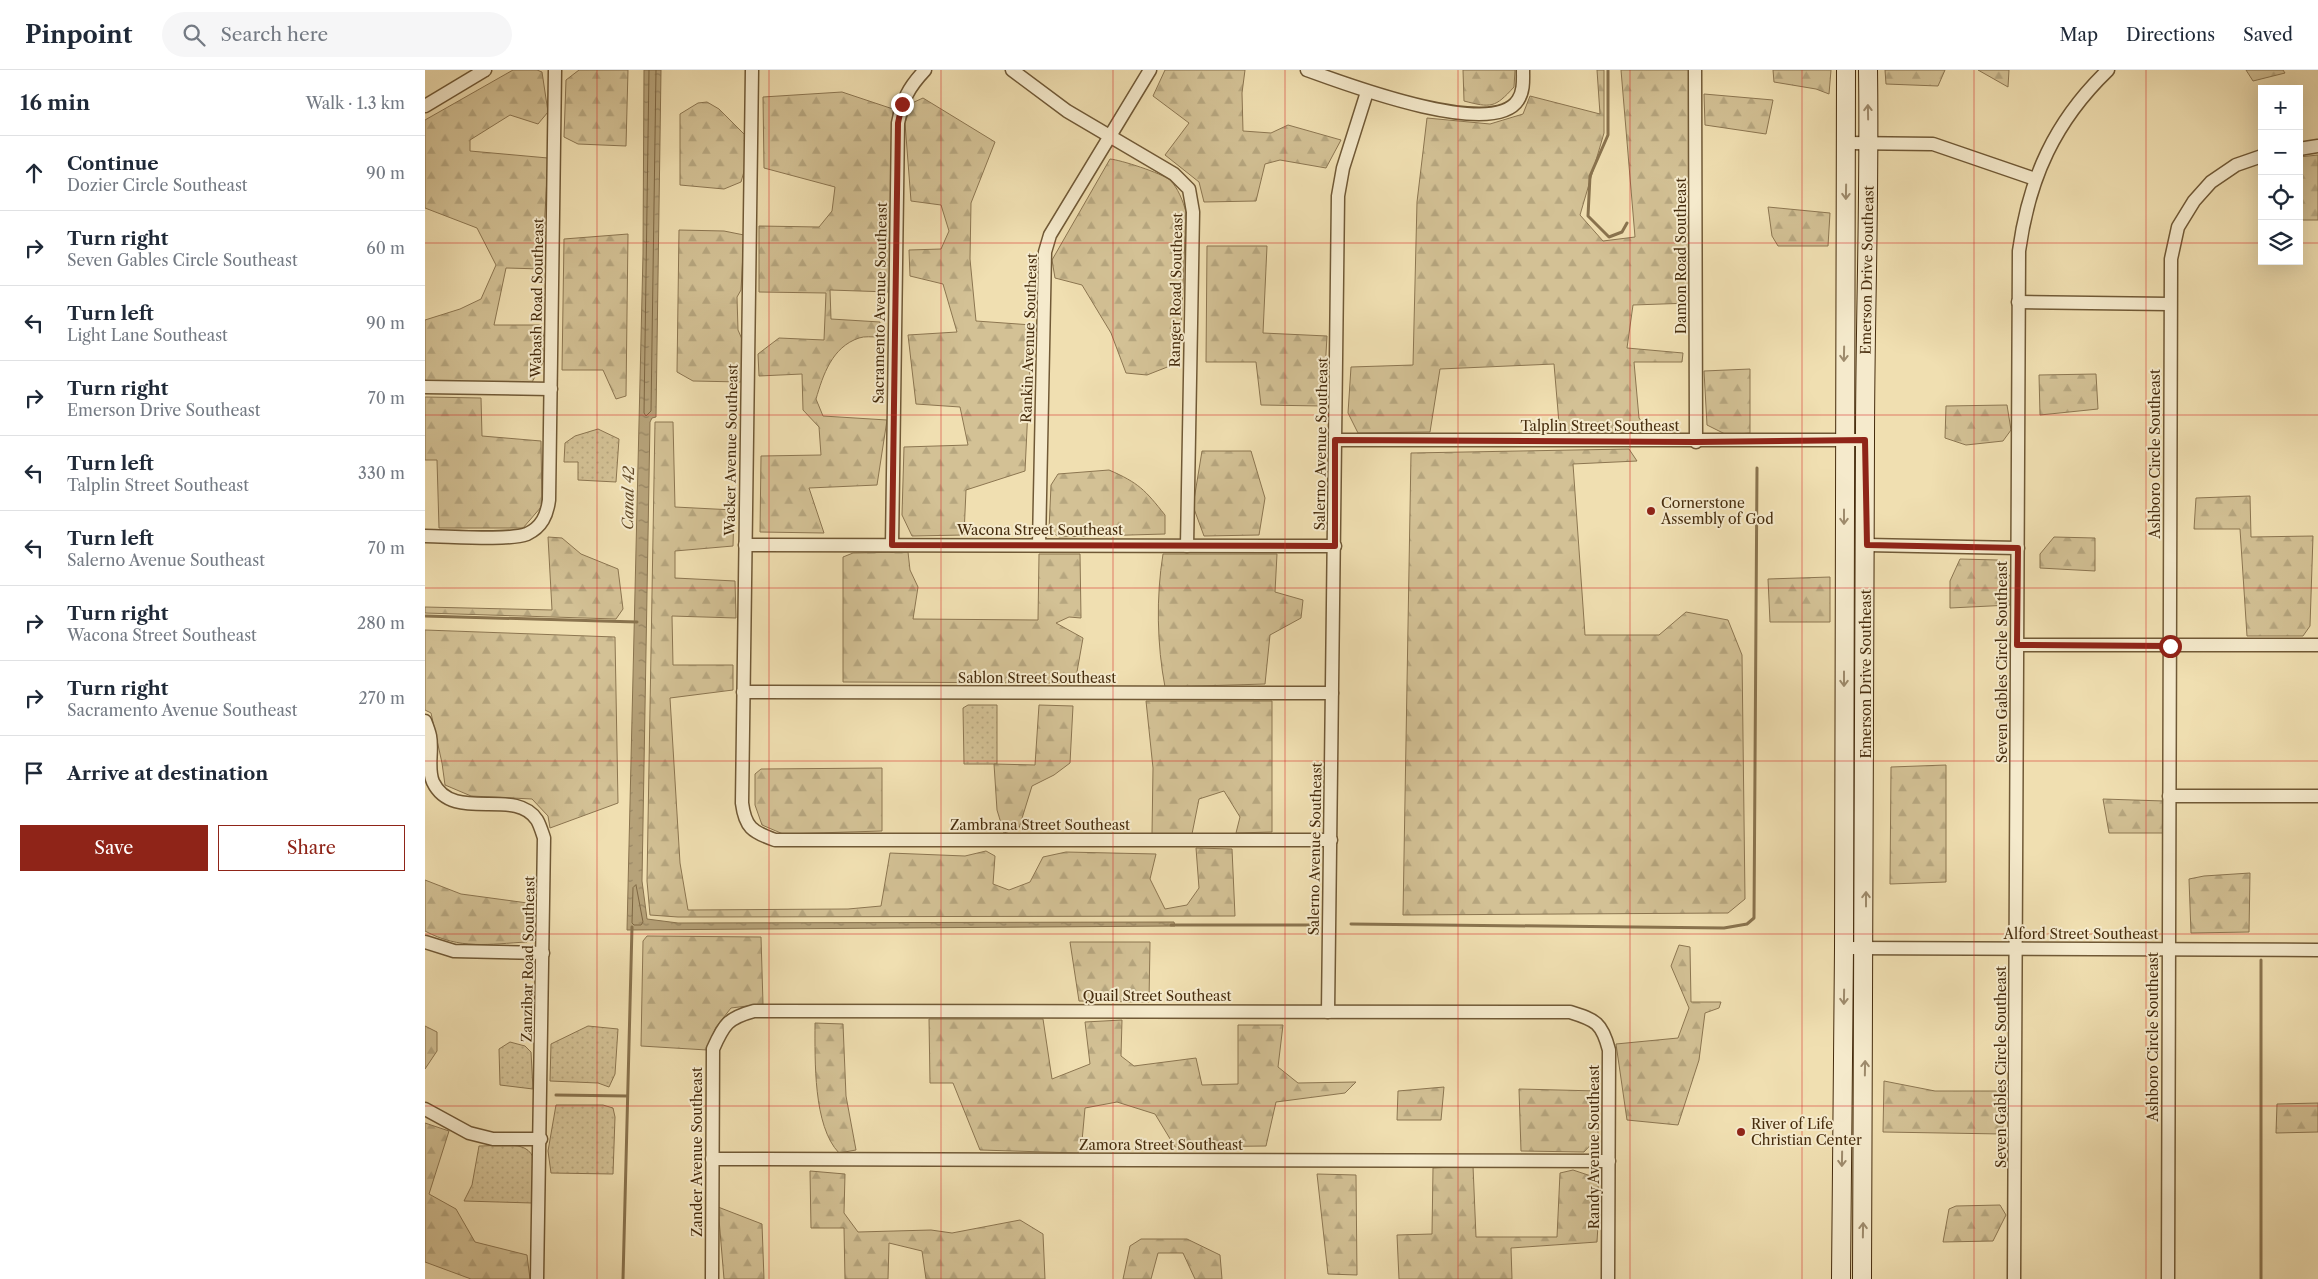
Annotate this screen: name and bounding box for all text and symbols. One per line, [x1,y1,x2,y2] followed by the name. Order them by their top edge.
[162,12,512,57] search box
[25,20,132,49] text: Pinpoint
[180,21,208,49] icon: search
[220,23,328,46] text: Search here
[2059,24,2098,46] text: Map
[2126,24,2215,46] text: Directions
[2243,24,2293,46] text: Saved
[2258,85,2303,265] map controls
[2258,85,2303,130] button: +
[20,90,90,115] text: 16 min
[306,93,405,113] text: Walk · 1.3 km
[891,93,914,116] route end
[1864,104,1873,120] one-way arrow
[2258,130,2303,175] button: −
[67,152,159,175] text: Continue
[20,159,48,187] icon: ahead
[366,163,405,183] text: 90 m
[67,175,248,195] text: Dozier Circle Southeast
[2258,175,2303,220] button: locate
[1672,178,1690,334] street label: Damon Road Southeast
[1841,184,1851,200] one-way arrow
[1857,185,1877,355] street label: Emerson Drive Southeast
[869,202,891,404] street label: Sacramento Avenue Southeast
[1166,212,1186,368] street label: Ranger Road Southeast
[527,218,547,379] street label: Wabash Road Southeast
[2258,220,2303,265] button: layers
[67,227,168,250] text: Turn right
[20,234,48,262] icon: right
[366,238,405,258] text: 60 m
[67,250,298,270] text: Seven Gables Circle Southeast
[1017,253,1041,423] street label: Rankin Avenue Southeast
[67,302,154,325] text: Turn left
[20,309,48,337] icon: left
[366,313,405,333] text: 90 m
[67,325,228,345] text: Light Lane Southeast
[1839,346,1849,362] one-way arrow
[1310,357,1332,531] street label: Salerno Avenue Southeast
[720,364,742,537] street label: Wacker Avenue Southeast
[2146,369,2164,540] street label: Ashboro Circle Southeast
[67,377,168,400] text: Turn right
[20,384,48,412] icon: right
[368,388,405,408] text: 70 m
[67,400,260,420] text: Emerson Drive Southeast
[1520,417,1680,435] street label: Talplin Street Southeast
[67,452,154,475] text: Turn left
[20,459,48,487] icon: left
[358,463,405,483] text: 330 m
[618,466,638,530] water label: Canal 42
[67,475,249,495] text: Talplin Street Southeast
[1660,494,1774,528] place label: Cornerstone Assembly of God
[1645,505,1657,517] marker: Cornerstone Assembly of God
[1839,508,1849,525] one-way arrow
[956,521,1123,539] street label: Wacona Street Southeast
[67,527,154,550] text: Turn left
[20,534,48,562] icon: left
[368,538,405,558] text: 70 m
[67,550,265,570] text: Salerno Avenue Southeast
[1993,561,2011,763] street label: Seven Gables Circle Southeast
[1857,589,1875,759] street label: Emerson Drive Southeast
[67,602,168,625] text: Turn right
[20,609,48,637] icon: right
[357,613,405,633] text: 280 m
[67,625,257,645] text: Wacona Street Southeast
[2159,635,2182,658] route start
[958,669,1116,687] street label: Sablon Street Southeast
[1839,671,1849,687] one-way arrow
[67,677,168,700] text: Turn right
[20,684,48,712] icon: right
[359,688,405,708] text: 270 m
[67,700,297,720] text: Sacramento Avenue Southeast
[20,759,48,787] icon: arrive
[67,762,268,785] text: Arrive at destination
[1304,762,1326,936] street label: Salerno Avenue Southeast
[950,816,1130,834] street label: Zambrana Street Southeast
[20,825,208,871] button: Save
[218,825,405,871] button: Share
[518,876,538,1042] street label: Zanzibar Road Southeast
[1861,892,1871,908] one-way arrow
[2003,925,2158,943] street label: Alford Street Southeast
[2144,952,2162,1123] street label: Ashboro Circle Southeast
[1992,966,2010,1168] street label: Seven Gables Circle Southeast
[1083,987,1231,1005] street label: Quail Street Southeast
[1839,988,1849,1005] one-way arrow
[1860,1060,1869,1076] one-way arrow
[1585,1065,1603,1229] street label: Randy Avenue Southeast
[688,1067,706,1237] street label: Zander Avenue Southeast
[1751,1115,1862,1149] place label: River of Life Christian Center
[1735,1126,1747,1138] marker: River of Life Christian Center
[1079,1136,1243,1154] street label: Zamora Street Southeast
[1837,1151,1847,1167] one-way arrow
[1858,1223,1868,1239] one-way arrow

